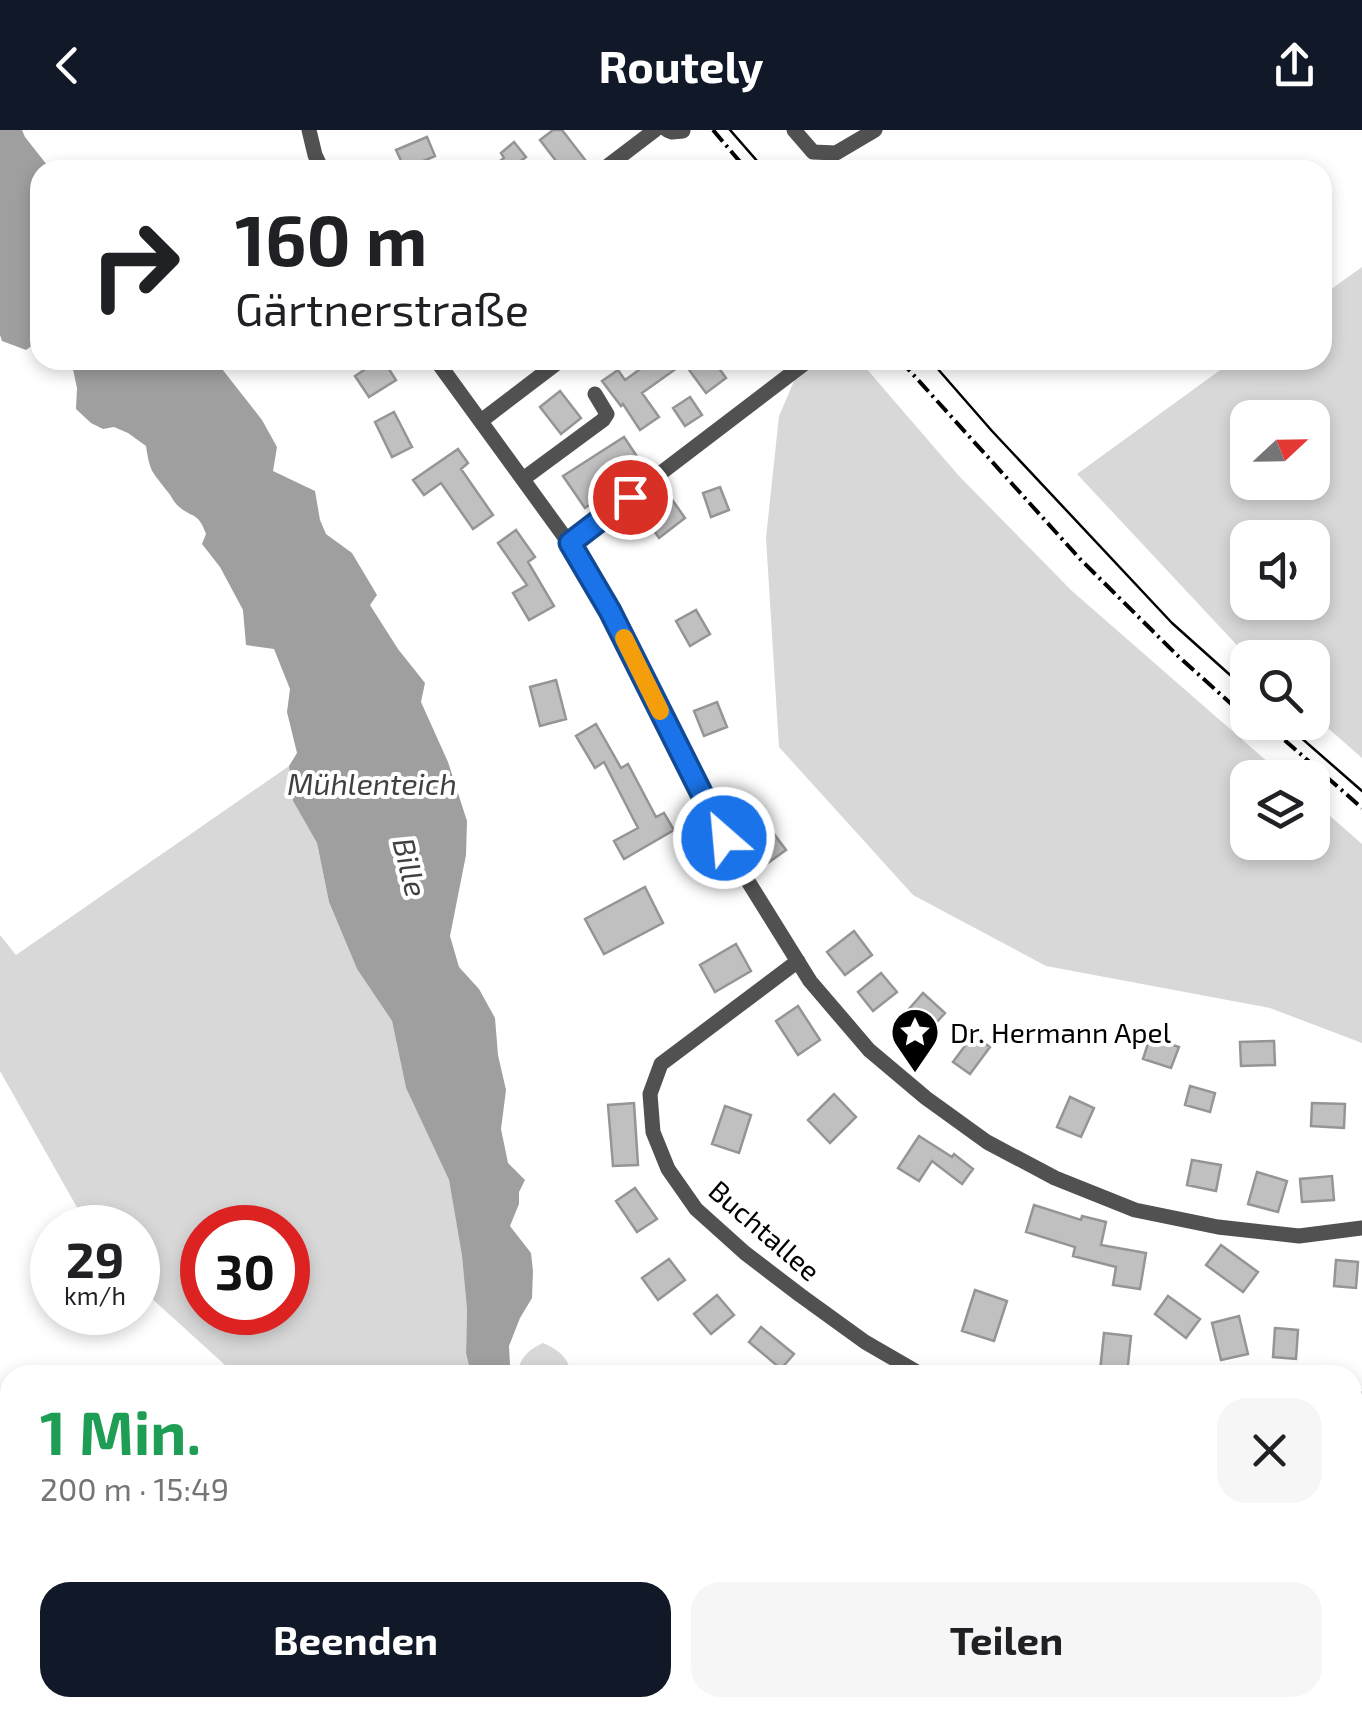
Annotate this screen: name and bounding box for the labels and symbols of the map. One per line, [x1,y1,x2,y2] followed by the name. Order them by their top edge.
[1230,400,1330,500] north arrow
[588,455,673,540] pin
[287,765,457,801] water label: Mühlenteich
[672,786,776,890] position arrow
[386,834,436,900] water label: Bille
[889,1006,941,1074] place icon: Dr. Hermann Apel
[950,1015,1172,1049] place label: Dr. Hermann Apel
[703,1173,827,1287] street label: Buchtallee
[180,1205,310,1335] speed limit sign: 30

